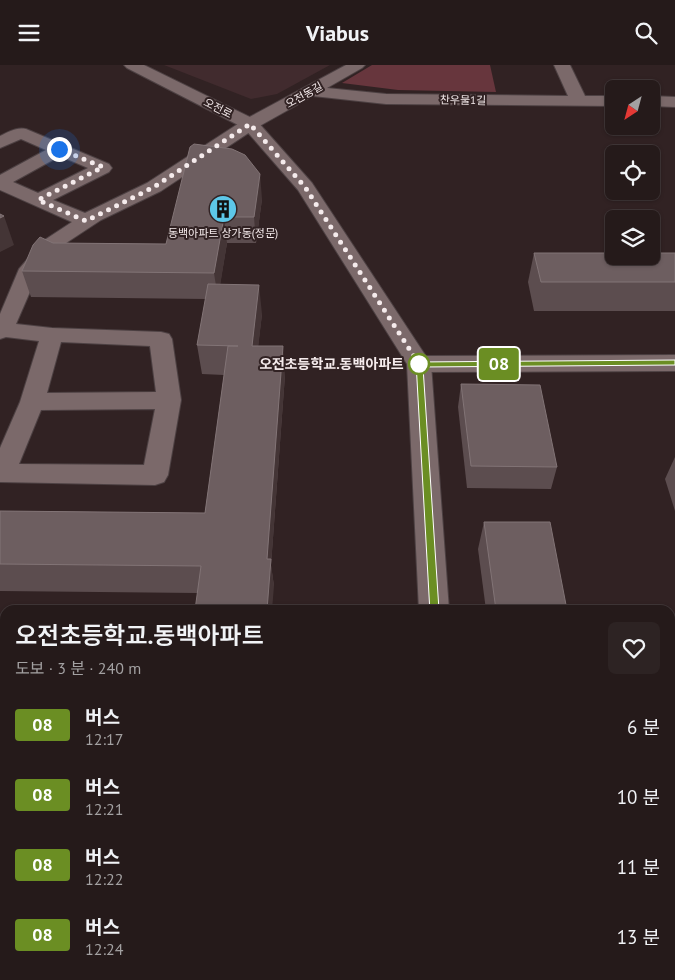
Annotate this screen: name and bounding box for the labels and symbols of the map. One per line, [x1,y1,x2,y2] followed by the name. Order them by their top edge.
[283,79,325,111] street label: 오전동길
[605,80,660,135] north arrow
[440,93,486,107] street label: 찬우물1길
[201,95,235,121] street label: 오전로
[47,137,72,162] your location
[208,194,238,224] building icon: 동백아파트 상가동(정문)
[168,226,278,240] place label: 동백아파트 상가동(정문)
[476,348,522,380] line badge: 08
[408,353,430,375] marker: 오전초등학교.동백아파트
[259,355,404,373] place label: 오전초등학교.동백아파트

